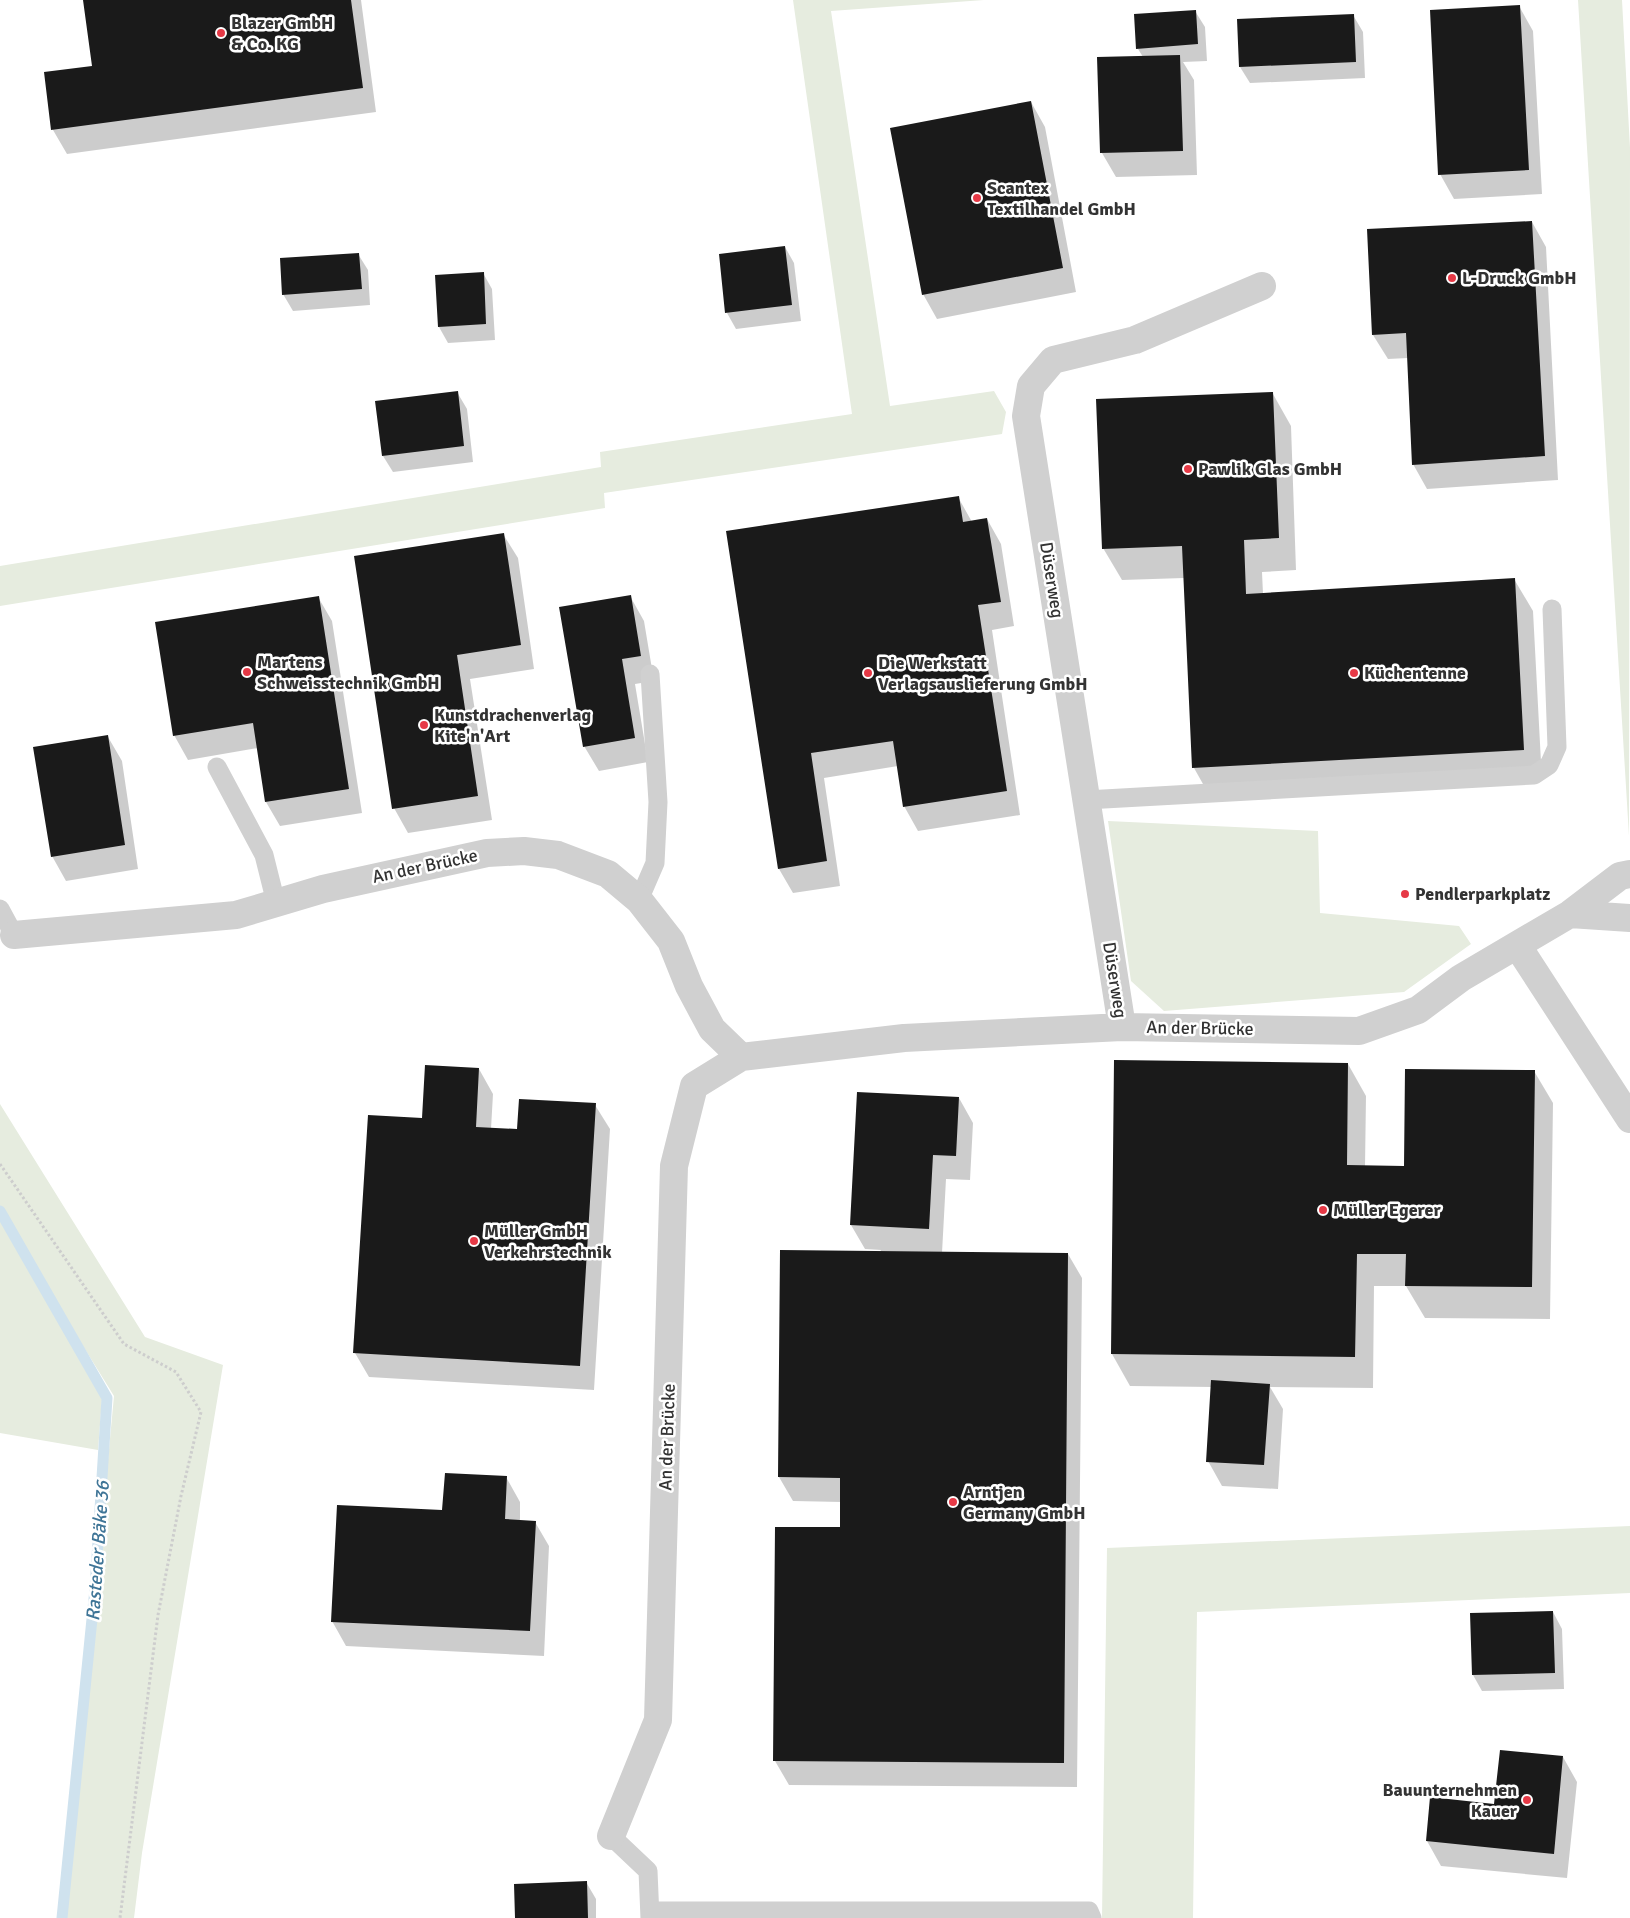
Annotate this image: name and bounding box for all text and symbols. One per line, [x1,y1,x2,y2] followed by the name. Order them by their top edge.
[231,12,333,55] place label: Blazer GmbH & Co. KG
[215,27,227,39] marker: Blazer GmbH & Co. KG
[987,177,1136,220] place label: Scantex Textilhandel GmbH
[971,192,983,204] marker: Scantex Textilhandel GmbH
[1462,267,1577,289] place label: L-Druck GmbH
[1446,272,1458,284] marker: L-Druck GmbH
[1198,458,1342,480] place label: Pawlik Glas GmbH
[1182,463,1194,475] marker: Pawlik Glas GmbH
[1035,540,1069,620] street label: Düserweg
[257,651,440,694] place label: Martens Schweisstechnik GmbH
[878,652,1088,695] place label: Die Werkstatt Verlagsauslieferung GmbH
[1364,662,1466,684] place label: Küchentenne
[241,666,253,678] marker: Martens Schweisstechnik GmbH
[862,667,874,679] marker: Die Werkstatt Verlagsauslieferung GmbH
[1348,667,1360,679] marker: Küchentenne
[434,704,591,747] place label: Kunstdrachenverlag Kite'n'Art
[418,719,430,731] marker: Kunstdrachenverlag Kite'n'Art
[370,844,480,888] street label: An der Brücke
[1415,883,1550,905] place label: Pendlerparkplatz
[1399,888,1411,900] marker: Pendlerparkplatz
[1098,940,1132,1020] street label: Düserweg
[1146,1016,1254,1040] street label: An der Brücke
[1333,1199,1441,1221] place label: Müller Egerer
[1317,1204,1329,1216] marker: Müller Egerer
[484,1220,612,1263] place label: Müller GmbH Verkehrstechnik
[468,1235,480,1247] marker: Müller GmbH Verkehrstechnik
[654,1383,680,1491] street label: An der Brücke
[81,1478,115,1622] water label: Rasteder Bäke 36
[963,1481,1086,1524] place label: Arntjen Germany GmbH
[947,1496,959,1508] marker: Arntjen Germany GmbH
[1383,1779,1518,1822] place label: Bauunternehmen Kauer
[1521,1794,1533,1806] marker: Bauunternehmen Kauer

